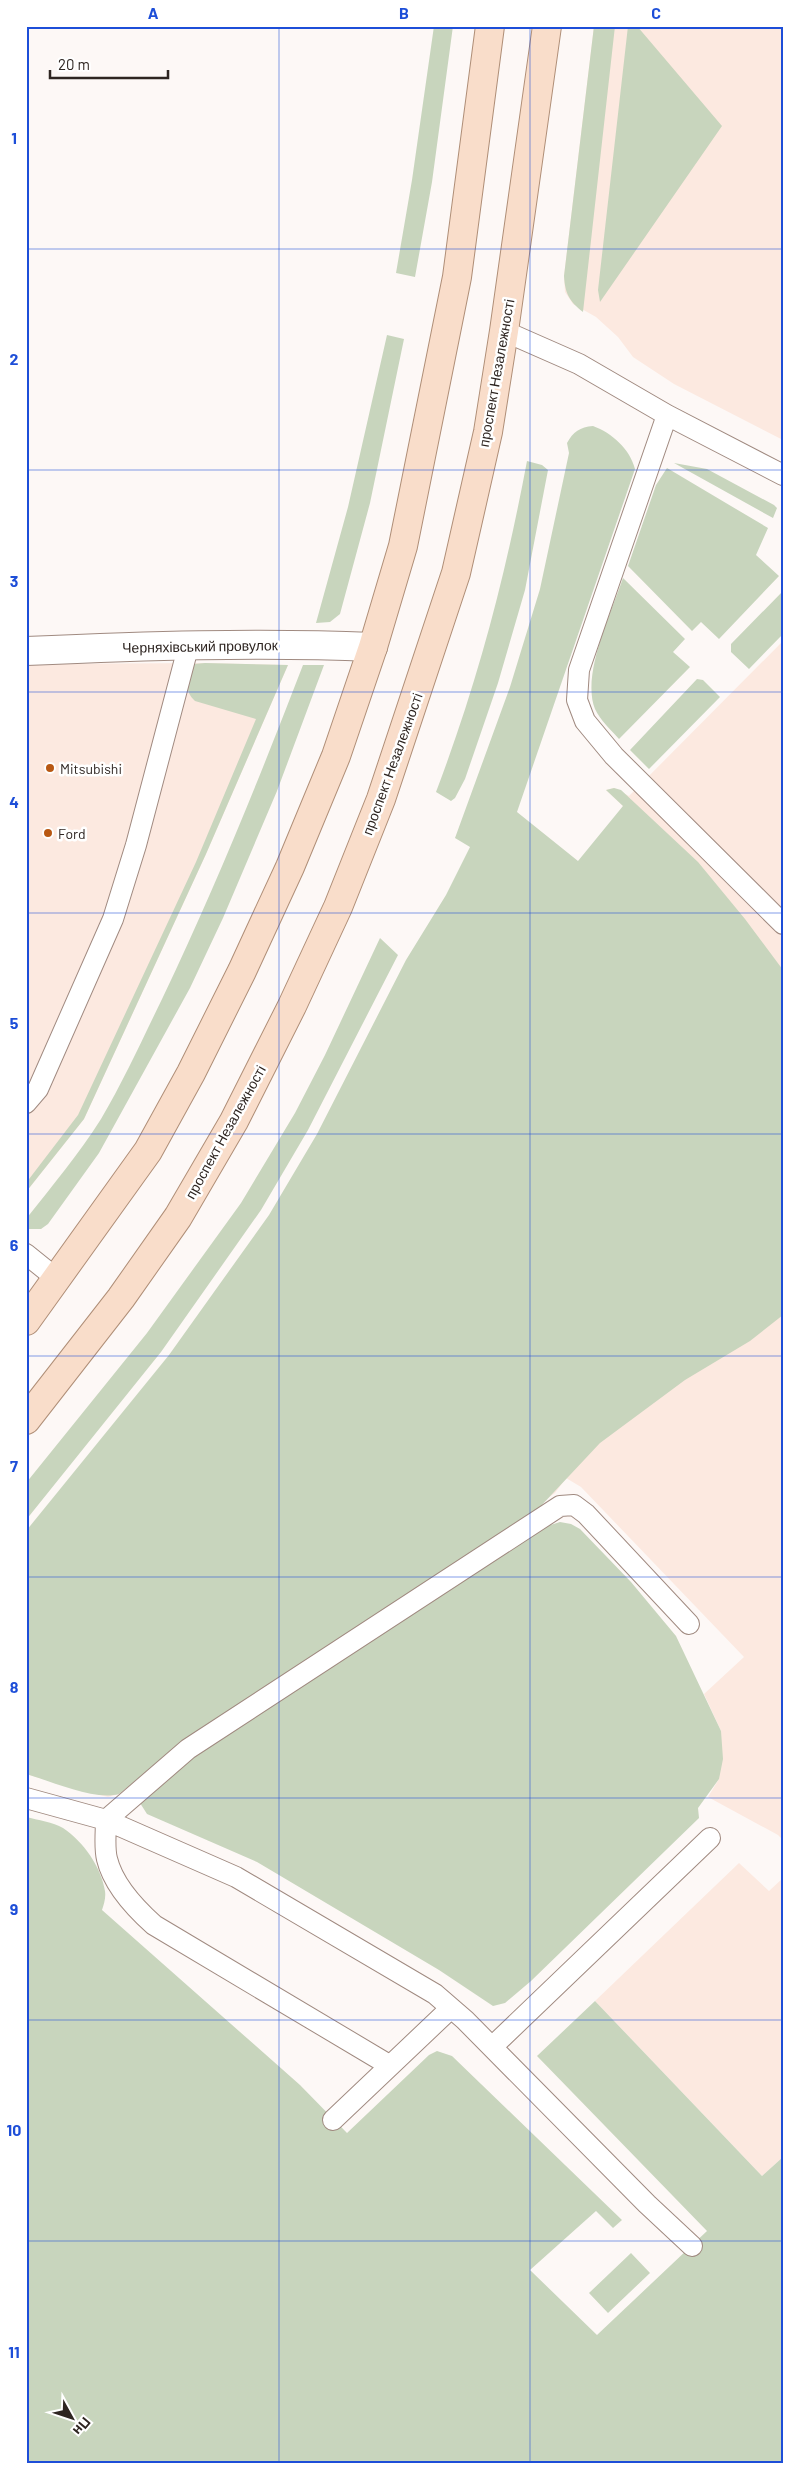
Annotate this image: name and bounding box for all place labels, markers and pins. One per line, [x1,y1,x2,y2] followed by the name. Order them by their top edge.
[60,760,122,777] place label: Mitsubishi
[44,762,56,774] marker: Mitsubishi
[58,825,86,842] place label: Ford
[42,827,54,839] marker: Ford

